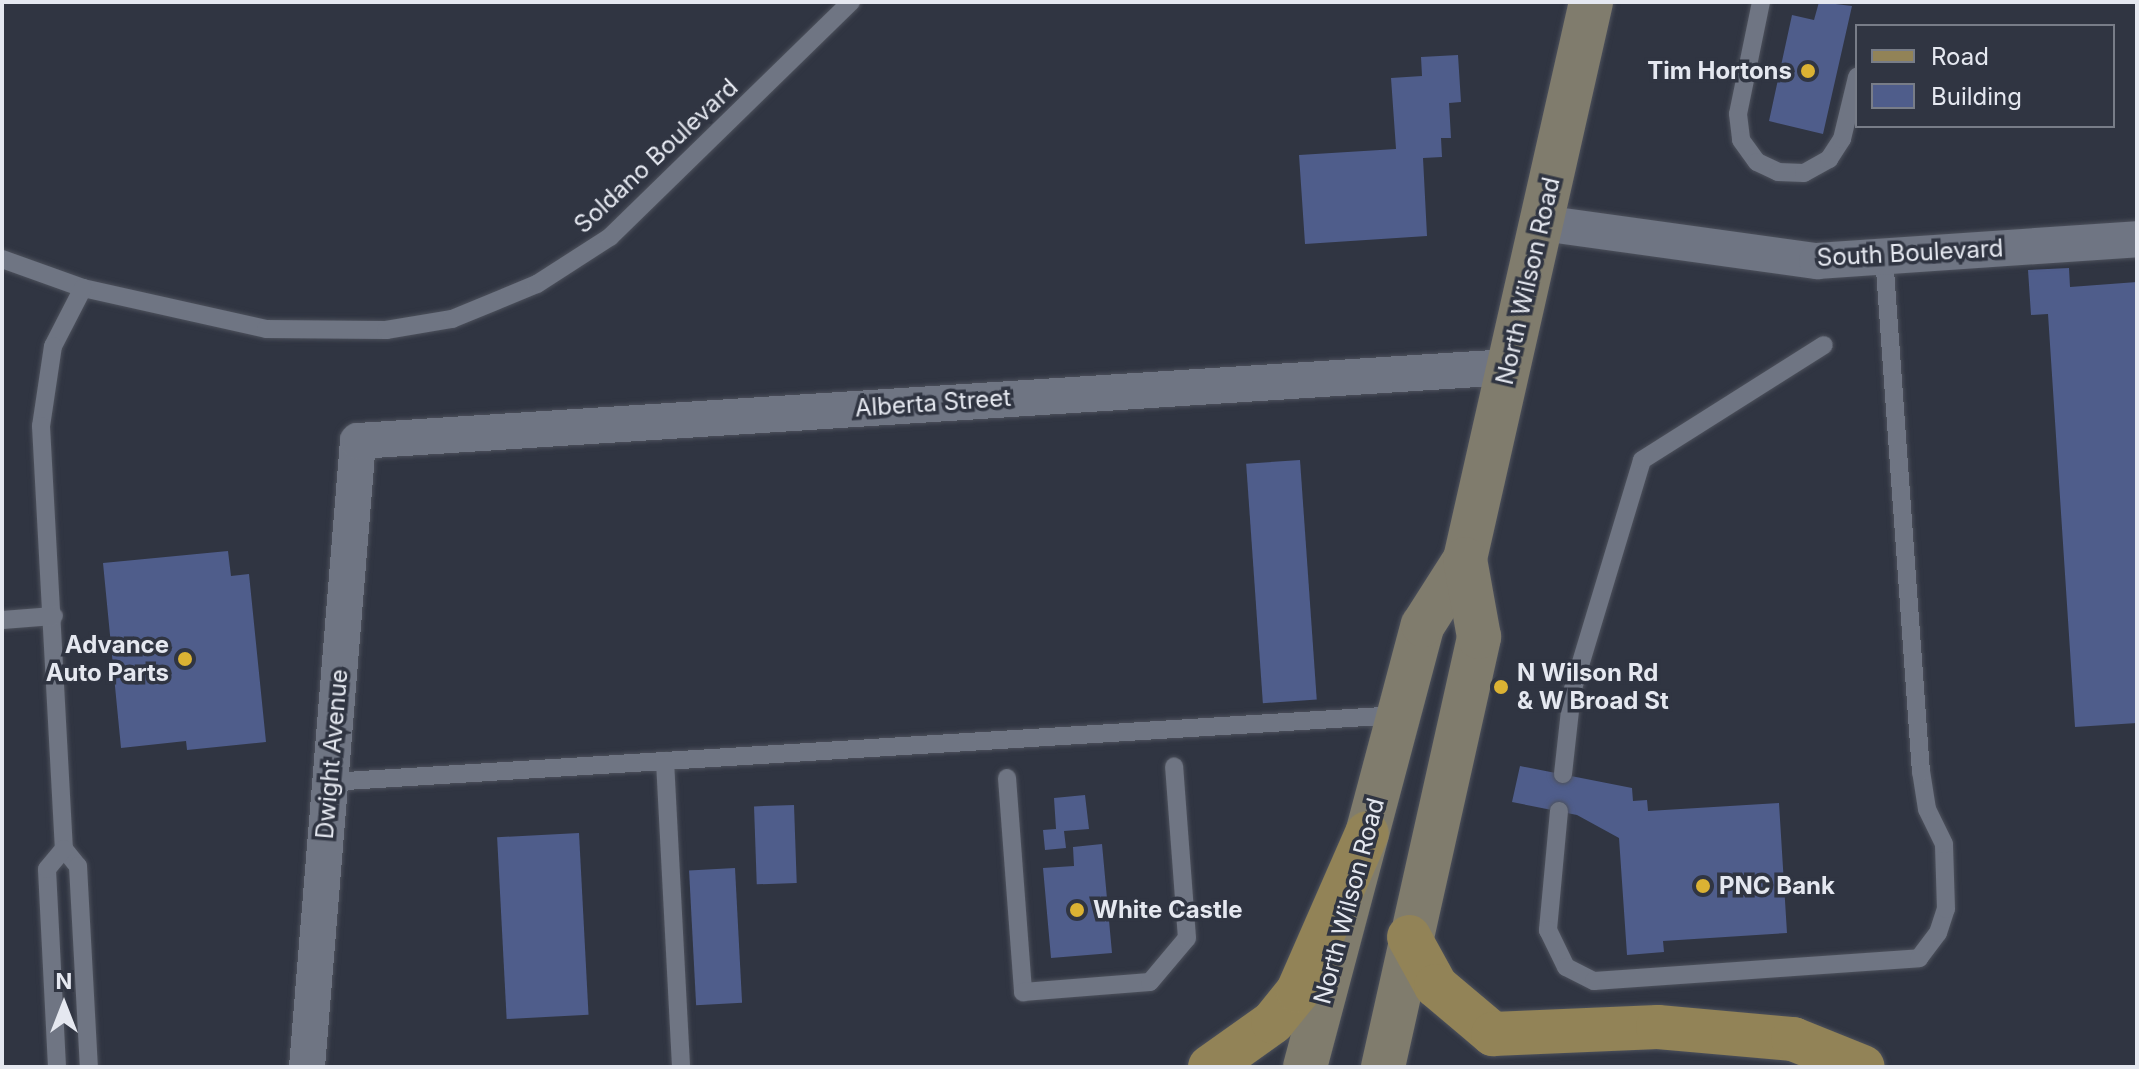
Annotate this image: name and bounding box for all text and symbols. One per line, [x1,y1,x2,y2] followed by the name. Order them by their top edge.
[1855,24,2115,128] legend
[1931,42,1989,71] text: Road
[1647,57,1792,85] place label: Tim Hortons
[1799,62,1817,80] marker: Tim Hortons
[568,73,744,239] street label: Soldano Boulevard
[1931,82,2022,111] text: Building
[1490,175,1566,387] street label: North Wilson Road
[1816,234,2004,272] street label: South Boulevard
[854,383,1012,423] street label: Alberta Street
[46,631,169,687] place label: Advance Auto Parts
[176,650,194,668] marker: Advance Auto Parts
[1517,659,1669,715] place label: N Wilson Rd & W Broad St
[310,668,354,840] street label: Dwight Avenue
[1492,678,1510,696] marker: N Wilson Rd & W Broad St
[1308,795,1390,1007] street label: North Wilson Road
[1719,872,1835,900] place label: PNC Bank
[1694,877,1712,895] marker: PNC Bank
[1093,896,1243,924] place label: White Castle
[1068,901,1086,919] marker: White Castle
[24,965,104,1045] north arrow
[56,968,72,994] text: N

